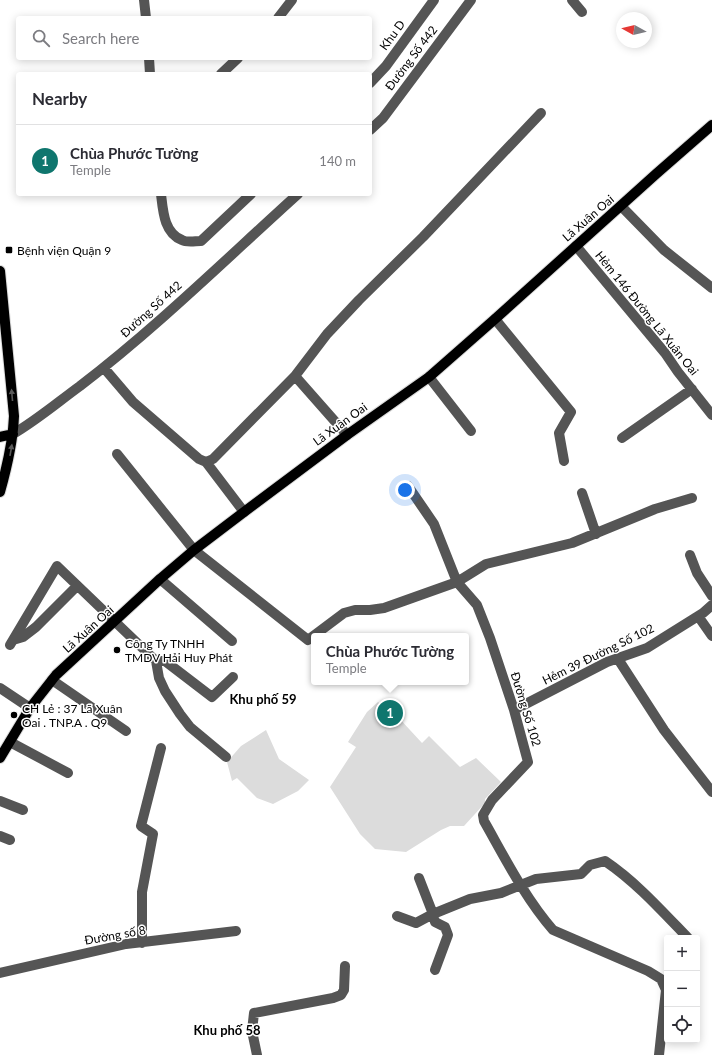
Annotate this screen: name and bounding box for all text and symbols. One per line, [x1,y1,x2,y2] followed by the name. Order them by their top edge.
[616,12,652,48] north arrow
[16,16,372,60] search box
[376,17,408,53] street label: Khu D
[382,23,440,93] street label: Đường Số 442
[30,27,52,49] icon: search
[62,29,139,47] text: Search here
[32,88,87,109] text: Nearby
[70,144,199,162] text: Chùa Phước Tường
[41,153,49,169] text: 1
[319,153,356,169] text: 140 m
[70,162,111,178] text: Temple
[559,191,617,244] street label: Lã Xuân Oai
[17,243,111,258] place label: Bệnh viện Quận 9
[4,245,14,255] marker: Bệnh viện Quận 9
[592,248,702,378] street label: Hẻm 146 Đường Lã Xuân Oai
[117,278,185,340] street label: Đường Số 442
[8,389,15,401] one-way arrow
[310,399,370,449] street label: Lã Xuân Oai
[8,443,14,456] one-way arrow
[395,480,415,500] your location
[59,602,117,656] street label: Lã Xuân Oai
[540,620,656,688] street label: Hẻm 39 Đường Số 102
[311,633,469,685] popup
[125,636,233,665] place label: Công Ty TNHH TMDV Hải Huy Phát
[326,642,454,660] text: Chùa Phước Tường
[112,645,122,655] marker: Công Ty TNHH TMDV Hải Huy Phát
[326,660,367,676] text: Temple
[508,670,544,748] street label: Đường Số 102
[229,691,297,707] district label: Khu phố 59
[377,698,403,728] pin: 1
[22,701,122,730] place label: CH Lẻ : 37 Lã Xuân Oai . TNP.A . Q9
[9,710,19,720] marker: CH Lẻ : 37 Lã Xuân Oai . TNP.A . Q9
[83,922,147,948] street label: Đường số 8
[664,935,700,1043] map controls
[664,935,700,971] button: +
[664,971,700,1007] button: −
[664,1007,700,1043] button: locate
[193,1022,261,1038] district label: Khu phố 58

